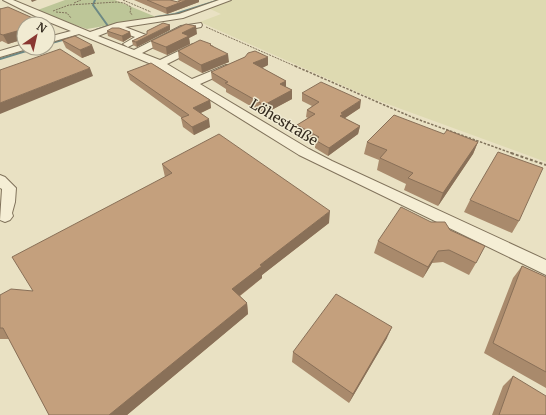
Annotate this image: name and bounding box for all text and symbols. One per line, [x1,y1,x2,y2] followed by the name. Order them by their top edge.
[16,16,56,56] north arrow
[34,19,49,36] text: N
[247,95,321,149] street label: Löhestraße

